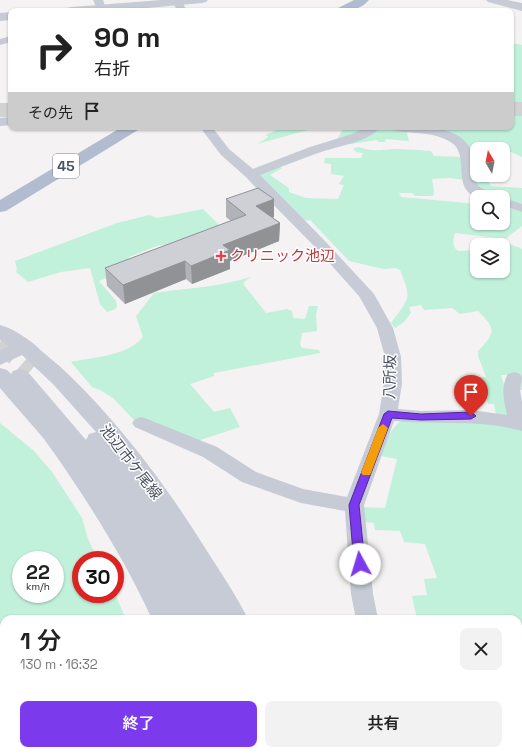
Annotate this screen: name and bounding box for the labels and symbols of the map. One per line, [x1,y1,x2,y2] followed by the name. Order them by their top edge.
[470,142,510,182] north arrow
[53,154,79,178] road number: 45
[230,246,335,265] place label: クリニック池辺
[215,250,227,262] marker: クリニック池辺
[380,354,399,400] street label: 八所坂
[454,375,488,416] pin
[96,420,167,503] street label: 池辺市ケ尾線
[339,543,381,585] position arrow
[72,551,124,603] speed limit sign: 30

